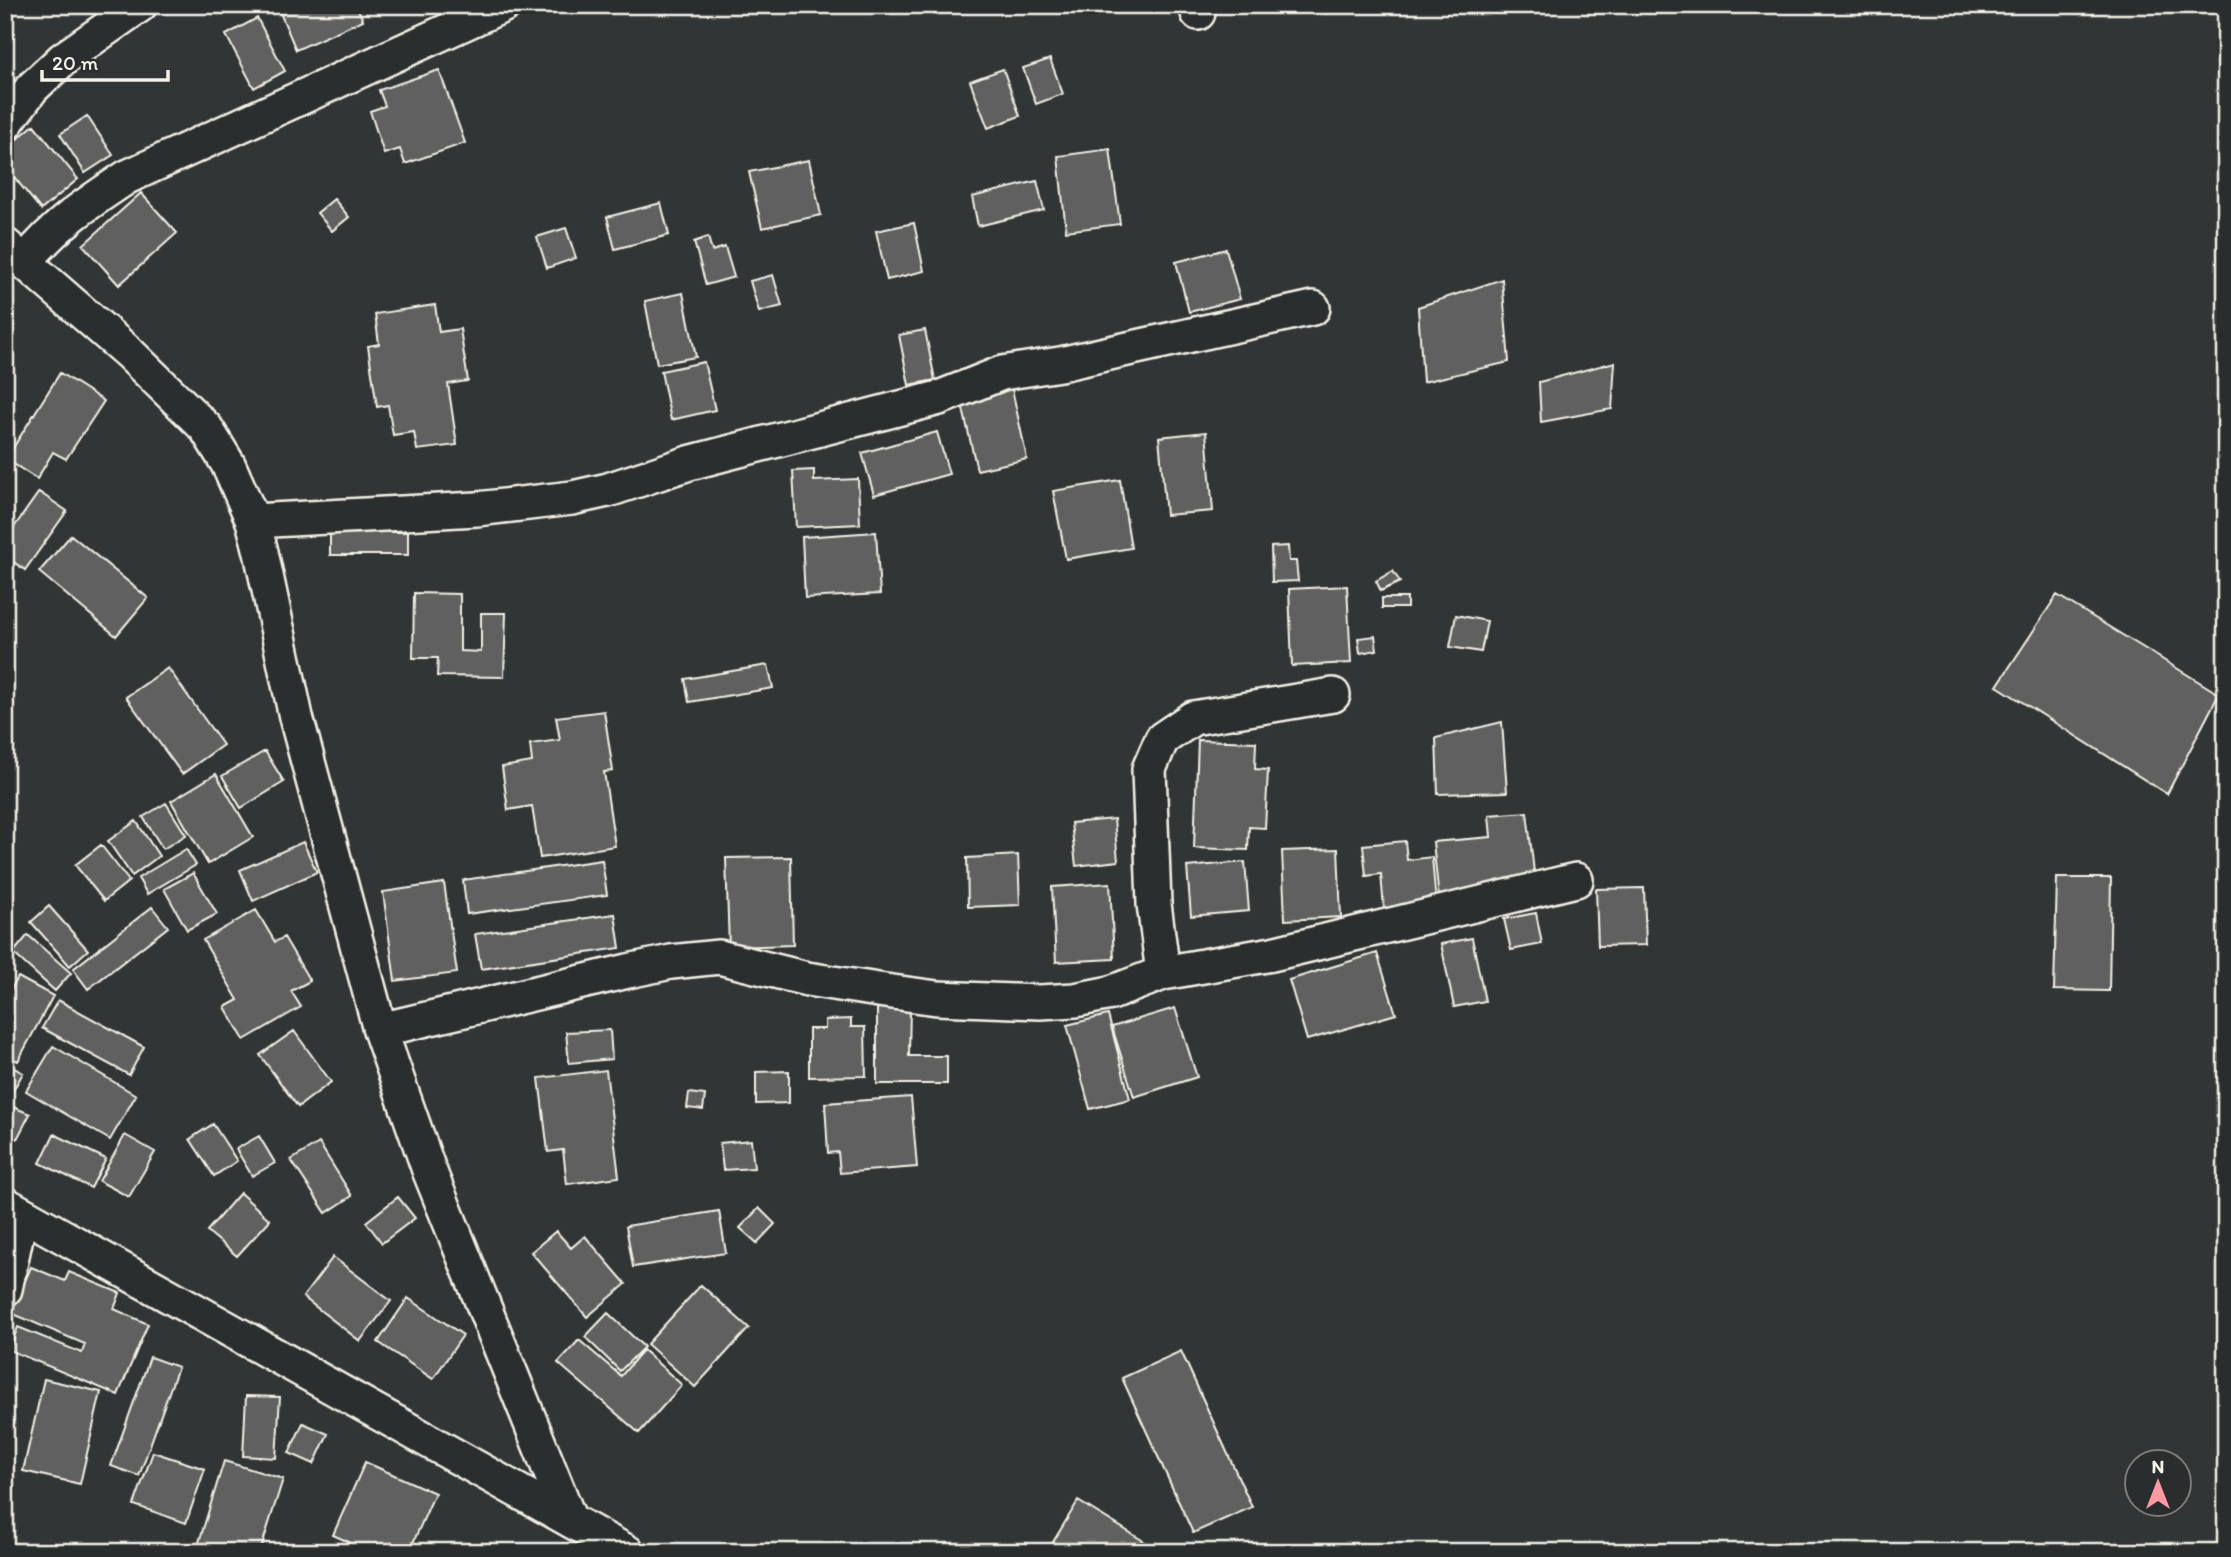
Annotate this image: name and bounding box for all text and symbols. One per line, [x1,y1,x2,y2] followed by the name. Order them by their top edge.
[42,38,168,82] scale bar
[52,50,99,75] text: 20 m
[2122,1448,2192,1518] north arrow
[2152,1455,2164,1478] text: N

